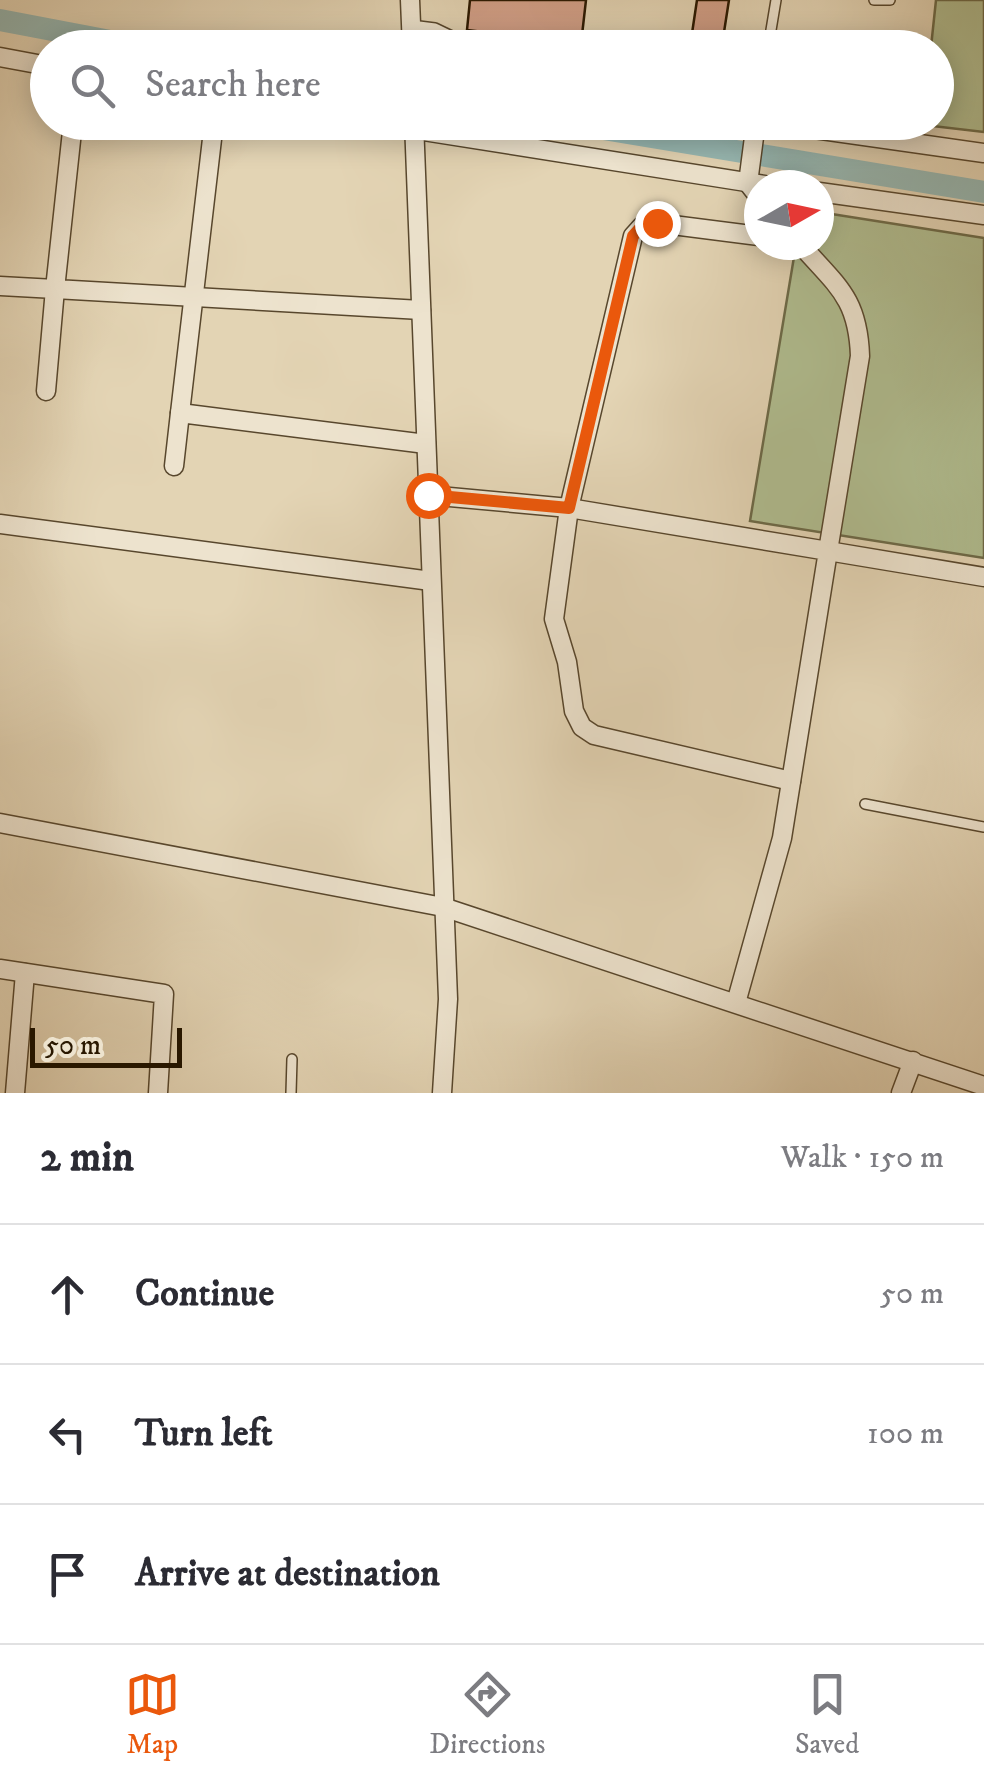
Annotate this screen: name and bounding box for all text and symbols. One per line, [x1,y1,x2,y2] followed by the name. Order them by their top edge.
[30,30,954,140] search box
[65,58,120,113] icon: search
[145,61,321,109] text: Search here
[744,170,834,260] north arrow
[635,201,681,247] route end
[406,473,452,519] route start
[30,1023,182,1068] scale bar
[45,1028,101,1063] text: 50 m
[40,1132,134,1184] text: 2 min
[781,1138,944,1178] text: Walk · 150 m
[40,1267,95,1322] icon: ahead
[135,1270,274,1318] text: Continue
[880,1274,944,1314] text: 50 m
[40,1407,95,1462] icon: left
[135,1410,273,1458] text: Turn left
[867,1414,944,1454] text: 100 m
[40,1547,95,1602] icon: arrive
[135,1550,440,1598] text: Arrive at destination
[125,1667,180,1762] tab: Map
[429,1667,545,1762] tab: Directions
[795,1667,859,1762] tab: Saved

